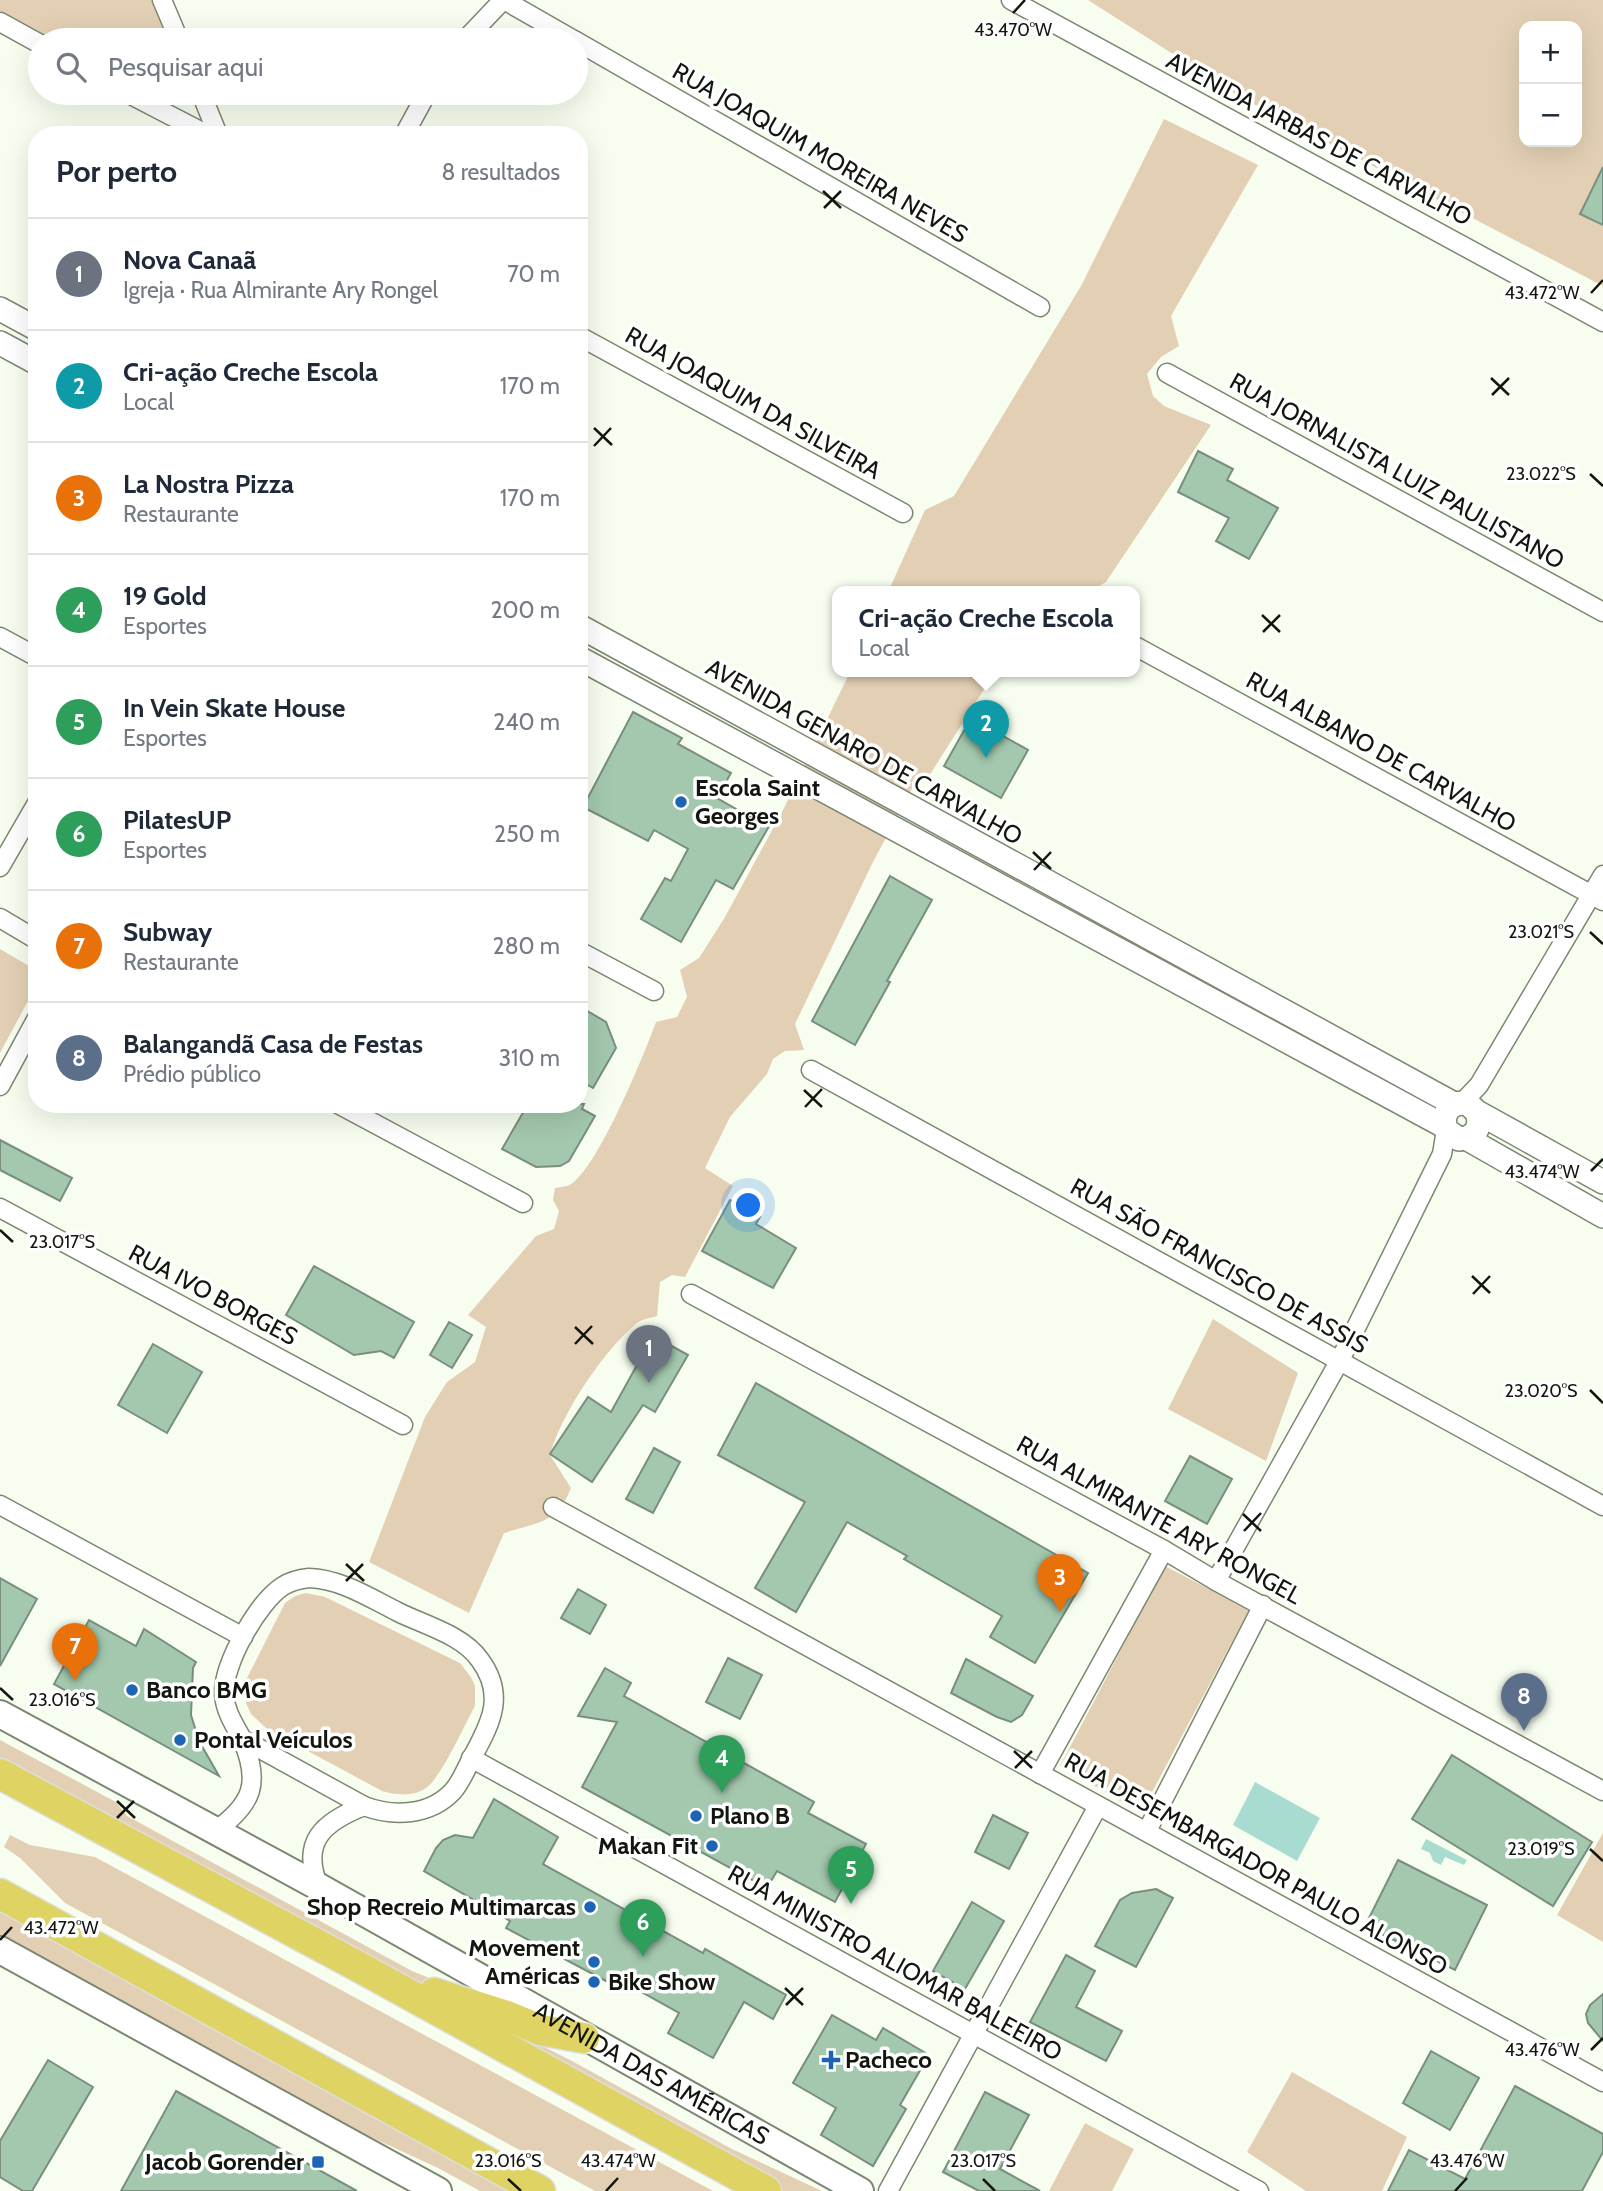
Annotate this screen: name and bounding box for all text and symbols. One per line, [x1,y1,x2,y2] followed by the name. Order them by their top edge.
[974,19,1052,41] text: 43.470°W
[1519,21,1582,147] map controls
[1519,21,1582,84] button: +
[28,28,588,105] search box
[1162,46,1477,232] street label: AVENIDA JARBAS DE CARVALHO
[52,48,90,86] icon: search
[108,51,264,83] text: Pesquisar aqui
[668,56,973,249] street label: RUA JOAQUIM MOREIRA NEVES
[1519,84,1582,147] button: −
[56,153,177,190] text: Por perto
[442,158,560,186] text: 8 resultados
[123,244,256,276] text: Nova Canaã
[75,260,83,288] text: 1
[507,260,560,288] text: 70 m
[123,276,438,304] text: Igreja · Rua Almirante Ary Rongel
[1504,282,1580,304] text: 43.472°W
[620,320,886,485] street label: RUA JOAQUIM DA SILVEIRA
[123,356,378,388] text: Cri-ação Creche Escola
[1225,366,1570,575] street label: RUA JORNALISTA LUIZ PAULISTANO
[73,372,85,400] text: 2
[500,372,560,400] text: 170 m
[123,388,174,416] text: Local
[1506,463,1576,485] text: 23.022°S
[123,468,294,500] text: La Nostra Pizza
[73,484,85,512] text: 3
[500,484,560,512] text: 170 m
[123,500,239,528] text: Restaurante
[123,580,207,612] text: 19 Gold
[832,586,1140,677] popup
[72,596,86,624] text: 4
[490,596,560,624] text: 200 m
[859,602,1113,634] text: Cri-ação Creche Escola
[123,612,207,640] text: Esportes
[859,634,909,662] text: Local
[701,652,1027,851] street label: AVENIDA GENARO DE CARVALHO
[1241,665,1521,838] street label: RUA ALBANO DE CARVALHO
[123,692,345,724] text: In Vein Skate House
[963,700,1009,758] pin: 2
[73,708,85,736] text: 5
[493,708,560,736] text: 240 m
[123,724,207,752] text: Esportes
[695,773,820,830] place label: Escola Saint Georges
[673,794,689,810] marker: Escola Saint Georges
[123,804,231,836] text: PilatesUP
[73,820,85,848] text: 6
[494,820,560,848] text: 250 m
[123,836,207,864] text: Esportes
[123,916,212,948] text: Subway
[1508,921,1574,943] text: 23.021°S
[73,932,85,960] text: 7
[493,932,560,960] text: 280 m
[123,948,239,976] text: Restaurante
[123,1028,423,1060] text: Balangandã Casa de Festas
[72,1044,86,1072] text: 8
[499,1044,560,1072] text: 310 m
[123,1060,261,1088] text: Prédio público
[1504,1161,1580,1183] text: 43.474°W
[1066,1172,1373,1359] street label: RUA SÃO FRANCISCO DE ASSIS
[731,1188,765,1222] your location
[29,1231,95,1253] text: 23.017°S
[124,1238,302,1351] street label: RUA IVO BORGES
[626,1325,672,1383] pin: 1
[1505,1380,1577,1402] text: 23.020°S
[1012,1429,1307,1610] street label: RUA ALMIRANTE ARY RONGEL
[1037,1554,1083,1612] pin: 3
[52,1623,98,1681] pin: 7
[1501,1673,1547,1731] pin: 8
[146,1675,267,1704] place label: Banco BMG
[124,1682,140,1698] marker: Banco BMG
[29,1689,95,1711] text: 23.016°S
[194,1725,353,1754] place label: Pontal Veículos
[172,1732,188,1748] marker: Pontal Veículos
[699,1735,745,1793] pin: 4
[1060,1746,1453,1981] street label: RUA DESEMBARGADOR PAULO ALONSO
[710,1801,790,1830] place label: Plano B
[688,1808,704,1824] marker: Plano B
[598,1831,698,1860] place label: Makan Fit
[704,1838,720,1854] marker: Makan Fit
[1507,1838,1575,1860] text: 23.019°S
[828,1846,874,1904] pin: 5
[723,1858,1067,2067] street label: RUA MINISTRO ALIOMAR BALEEIRO
[307,1892,576,1921] place label: Shop Recreio Multimarcas
[582,1899,598,1915] marker: Shop Recreio Multimarcas
[620,1899,666,1957] pin: 6
[23,1917,99,1939] text: 43.472°W
[468,1933,580,1990] place label: Movement Américas
[586,1954,602,1970] marker: Movement Américas
[608,1967,716,1996] place label: Bike Show
[586,1974,602,1990] marker: Bike Show
[529,1996,774,2151] street label: AVENIDA DAS AMÉRICAS
[1504,2039,1580,2061] text: 43.476°W
[845,2045,932,2074] place label: Pacheco
[823,2052,839,2068] marker: Pacheco
[144,2147,304,2176] place label: Jacob Gorender
[475,2150,541,2172] text: 23.016°S
[580,2150,656,2172] text: 43.474°W
[950,2150,1016,2172] text: 23.017°S
[1429,2150,1505,2172] text: 43.476°W
[310,2154,326,2170] marker: Jacob Gorender

